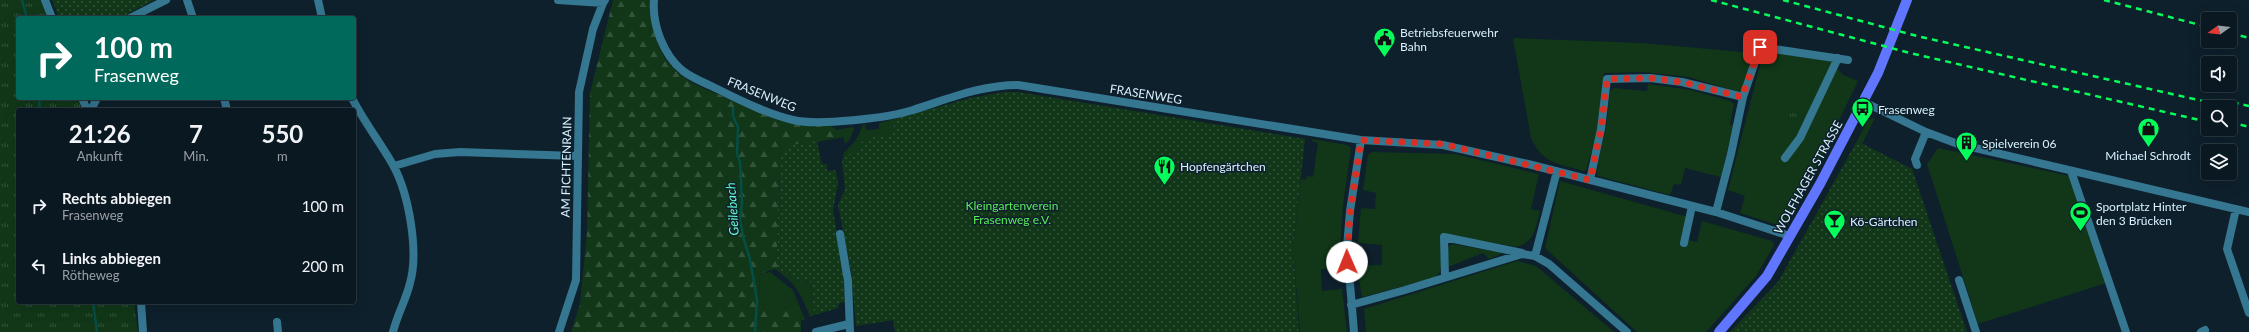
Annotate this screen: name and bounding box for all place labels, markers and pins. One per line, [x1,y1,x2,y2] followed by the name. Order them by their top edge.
[1400,25,1499,54] place label: Betriebsfeuerwehr Bahn
[1371,26,1397,59] public building icon: Betriebsfeuerwehr Bahn
[1743,30,1777,64] pin
[1849,96,1875,129] bus stop icon: Frasenweg
[1878,102,1935,117] place label: Frasenweg
[2135,115,2161,148] shop icon: Michael Schrodt
[1954,130,1980,163] building icon: Spielverein 06
[1982,136,2057,151] place label: Spielverein 06
[2105,148,2191,163] place label: Michael Schrodt
[1151,153,1177,186] restaurant icon: Hopfengärtchen
[1180,159,1266,174] place label: Hopfengärtchen
[2096,199,2187,228] place label: Sportplatz Hinter den 3 Brücken
[2067,200,2093,233] sports icon: Sportplatz Hinter den 3 Brücken
[1822,208,1848,241] bar icon: Kö-Gärtchen
[1850,214,1918,229] place label: Kö-Gärtchen

